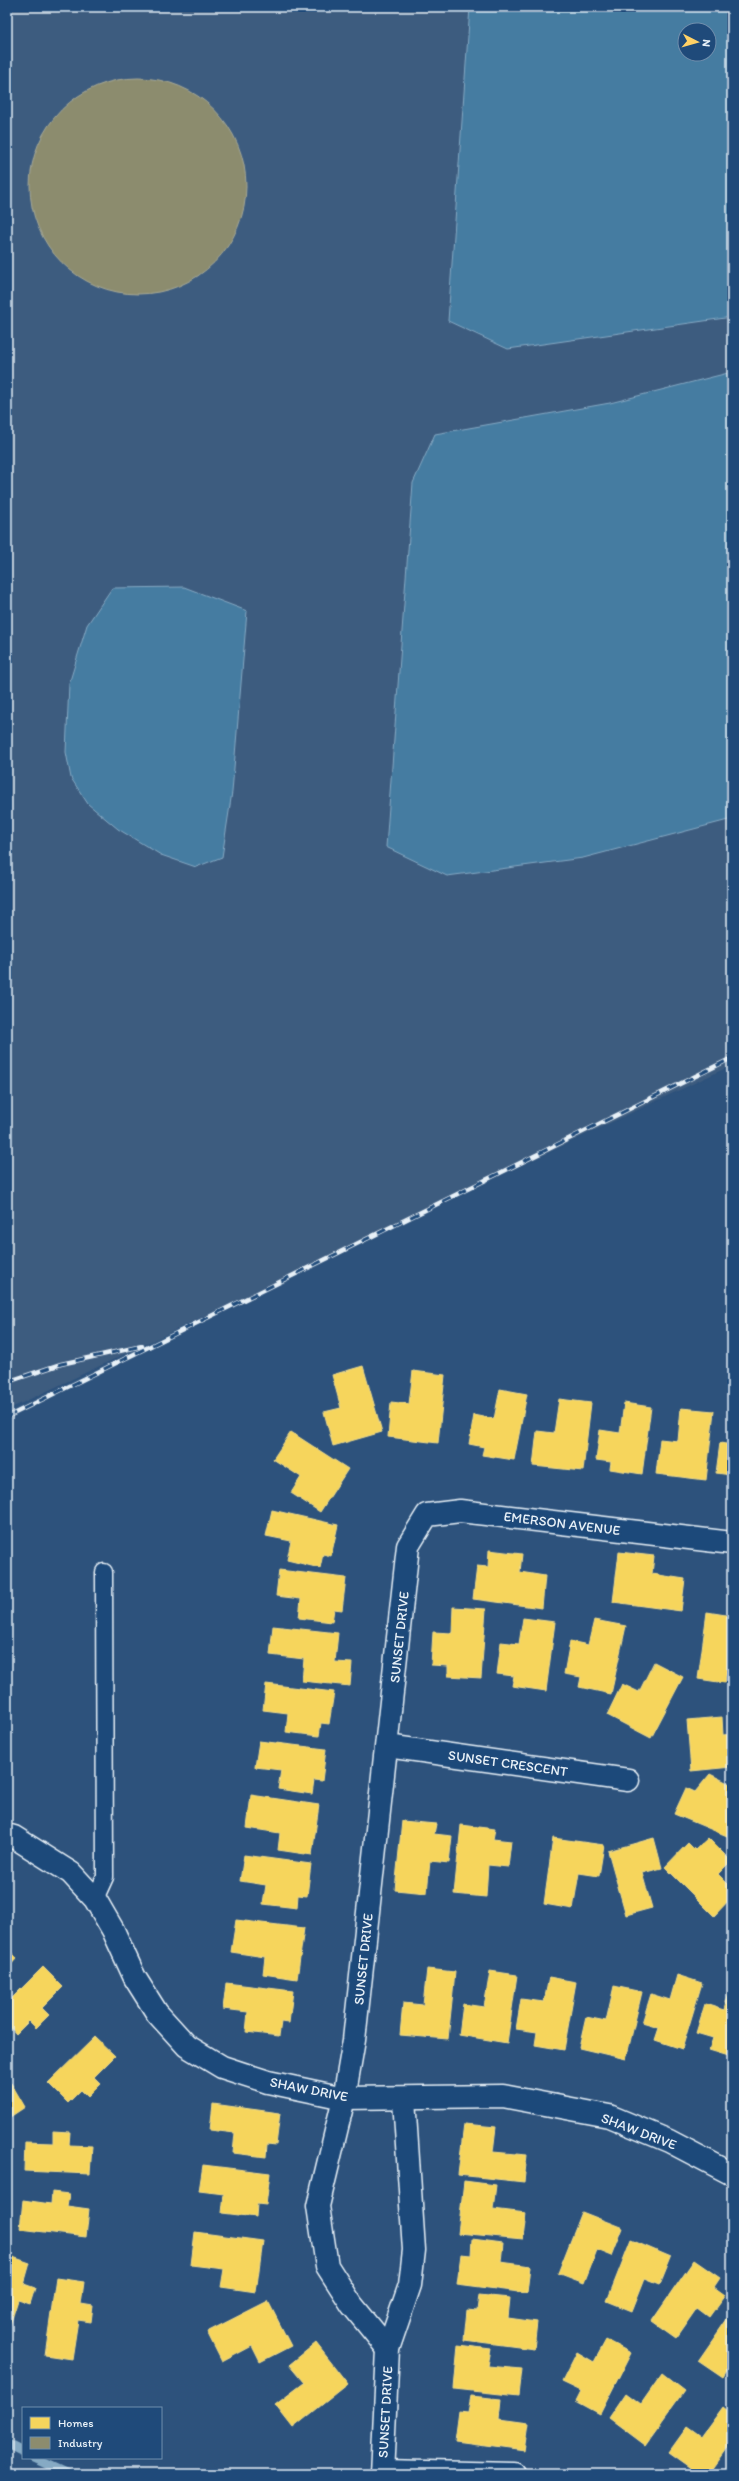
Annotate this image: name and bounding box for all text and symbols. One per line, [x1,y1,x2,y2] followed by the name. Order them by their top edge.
[677,22,717,62] north arrow
[700,39,713,47] text: N
[503,1508,621,1539] street label: EMERSON AVENUE
[386,1590,413,1684] street label: SUNSET DRIVE
[447,1747,569,1780] street label: SUNSET CRESCENT
[350,1912,377,2006] street label: SUNSET DRIVE
[268,2074,350,2105] street label: SHAW DRIVE
[599,2109,679,2154] street label: SHAW DRIVE
[375,2365,396,2458] street label: SUNSET DRIVE
[22,2407,162,2459] legend
[58,2416,94,2430] text: Homes
[58,2436,103,2450] text: Industry

